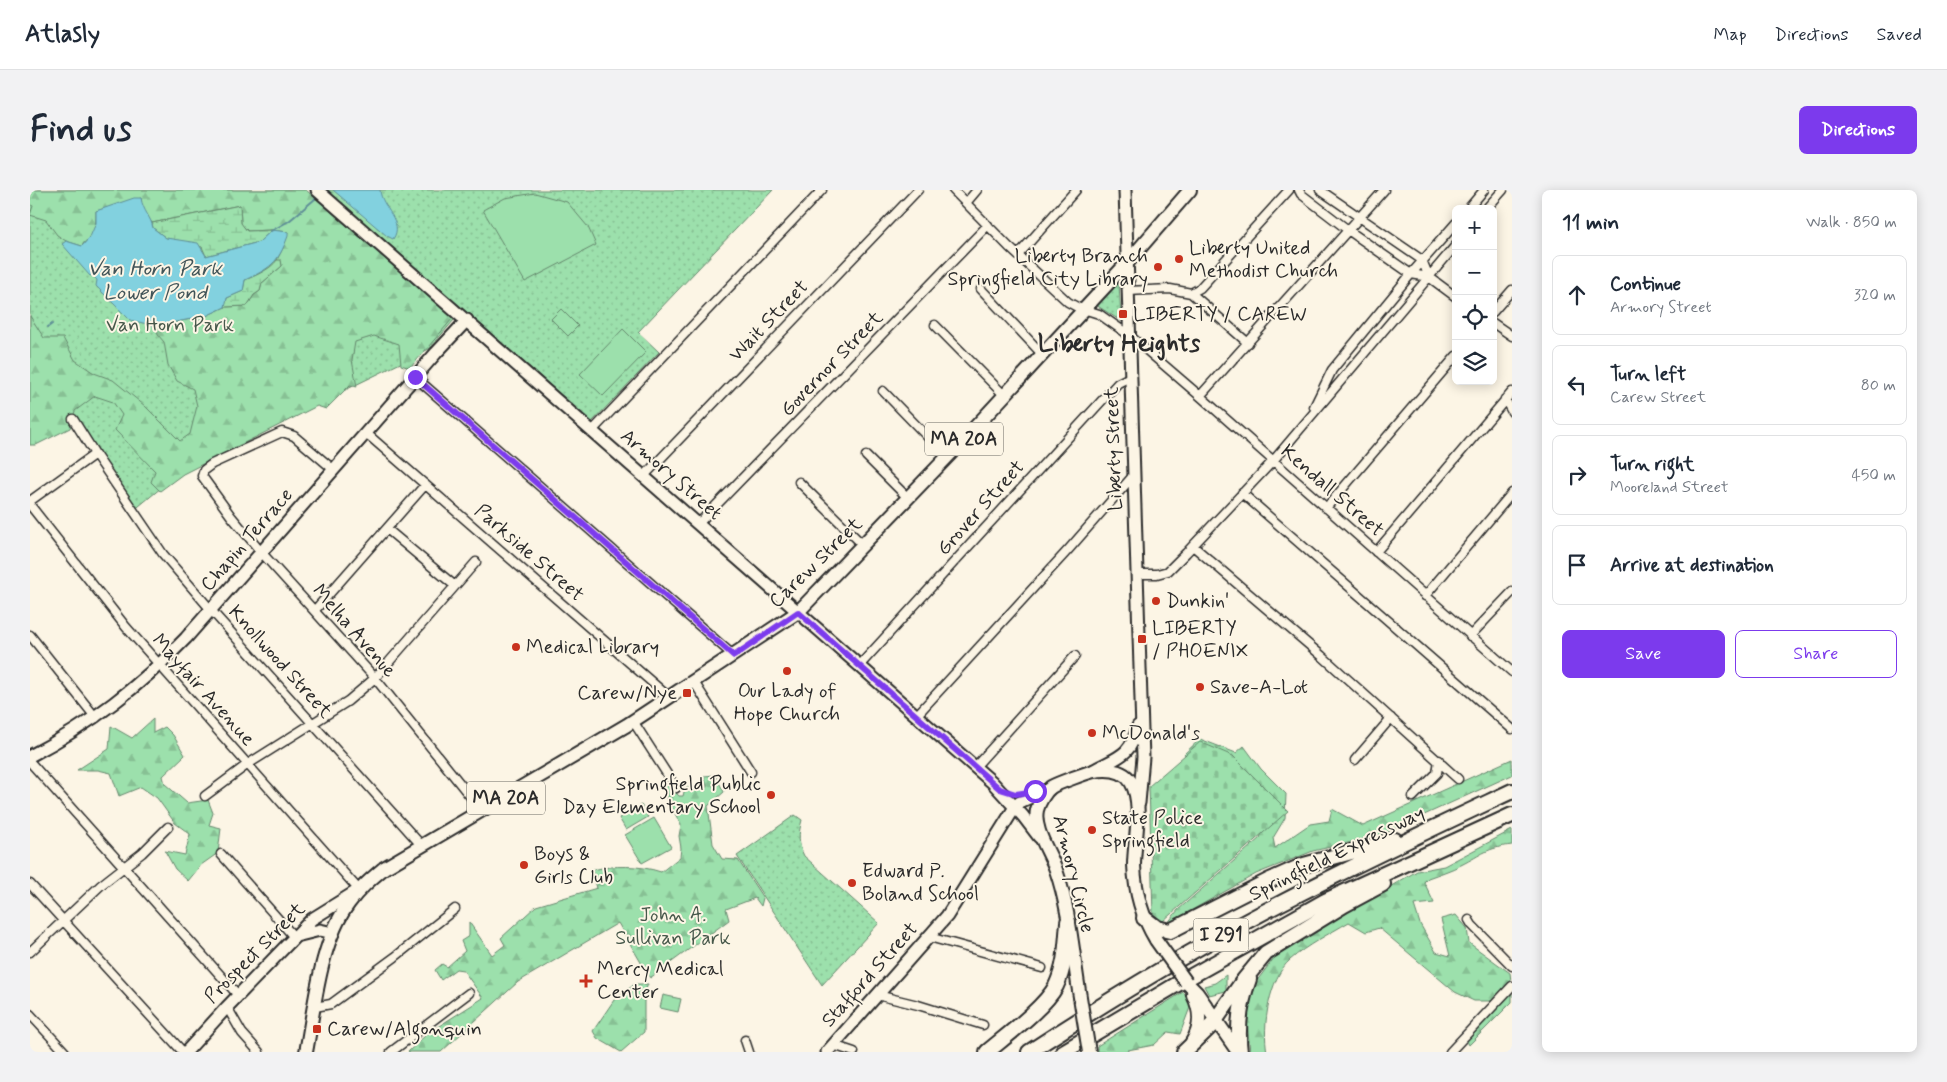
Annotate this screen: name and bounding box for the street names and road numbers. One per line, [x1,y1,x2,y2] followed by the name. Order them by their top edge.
[723,274,815,368] street label: Wait Street
[775,305,890,423] street label: Governor Street
[1098,386,1130,511] street label: Liberty Street
[925,422,1003,456] road number: MA 20A
[614,423,728,527] street label: Armory Street
[1274,439,1390,543] street label: Kendall Street
[931,454,1031,562] street label: Grover Street
[195,483,299,597] street label: Chapin Terrace
[468,498,590,608] street label: Parkside Street
[763,511,869,614] street label: Carew Street
[306,578,402,684] street label: Melha Avenue
[222,600,338,725] street label: Knollwood Street
[145,628,261,752] street label: Mayfair Avenue
[467,782,545,814] road number: MA 20A
[1245,800,1430,910] street label: Springfield Expressway
[1045,812,1101,936] street label: Armory Circle
[198,896,312,1010] street label: Prospect Street
[816,917,926,1035] street label: Stafford Street
[1194,918,1248,952] road number: I 291

